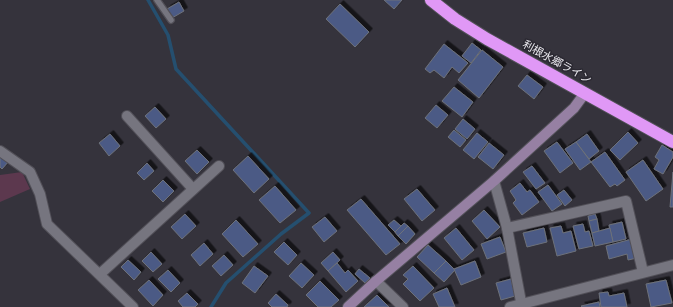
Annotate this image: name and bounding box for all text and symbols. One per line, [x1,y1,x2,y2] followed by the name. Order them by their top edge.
[520,38,594,86] street label: 利根水郷ライン

